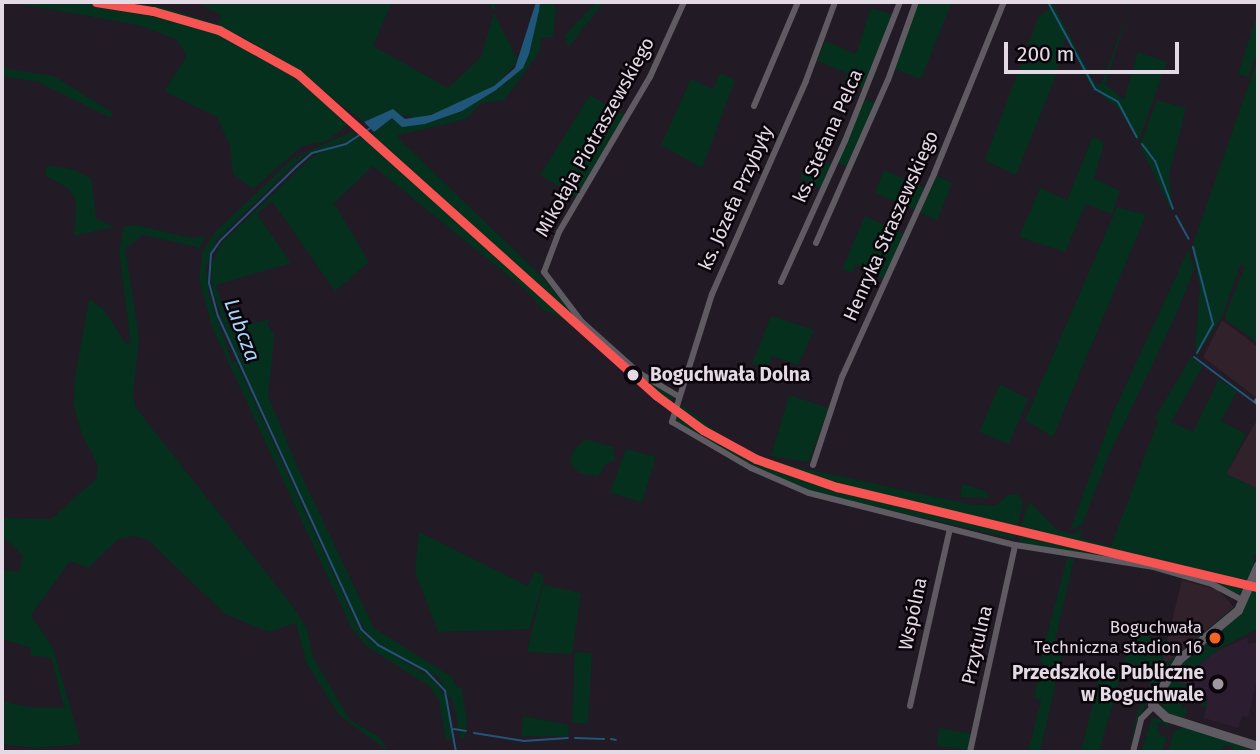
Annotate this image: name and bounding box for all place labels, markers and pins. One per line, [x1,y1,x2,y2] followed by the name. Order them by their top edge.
[622,364,644,386] marker: Boguchwała Dolna
[650,364,810,386] place label: Boguchwała Dolna
[1034,618,1202,658] place label: Boguchwała Techniczna stadion 16
[1208,631,1222,645] marker: Boguchwała Techniczna stadion 16
[1012,662,1204,706] place label: Przedszkole Publiczne w Boguchwale
[1210,676,1226,692] marker: Przedszkole Publiczne w Boguchwale

